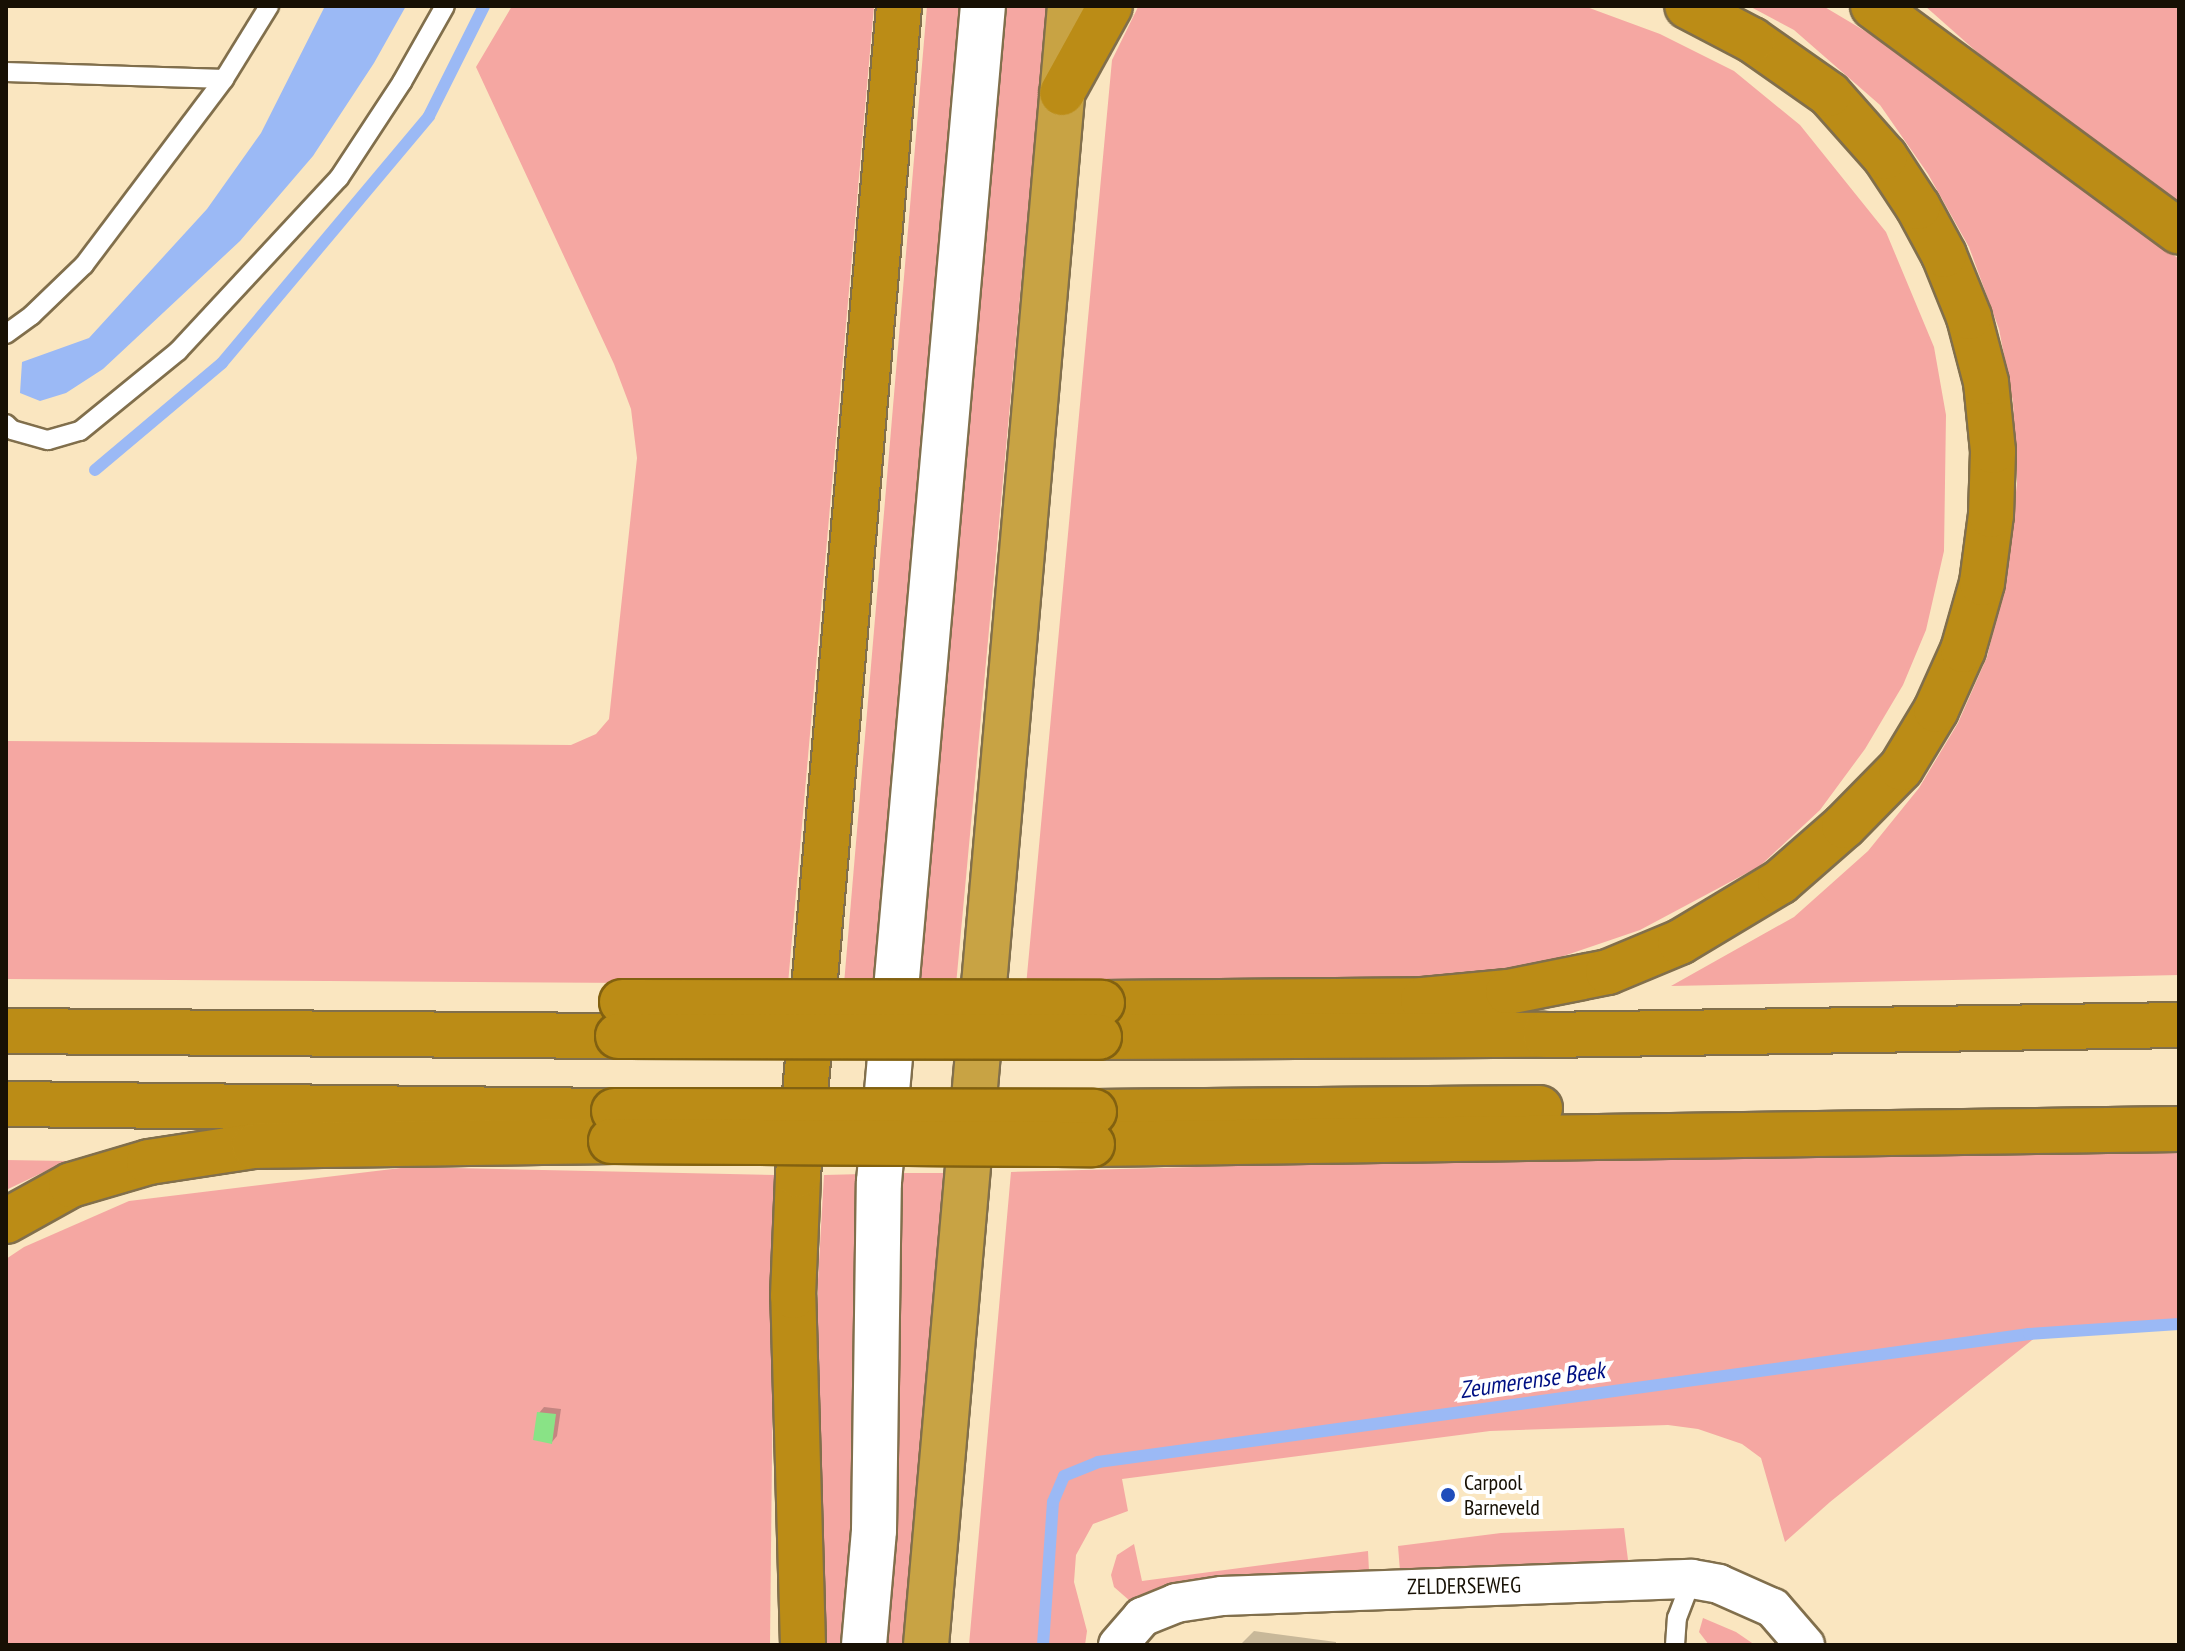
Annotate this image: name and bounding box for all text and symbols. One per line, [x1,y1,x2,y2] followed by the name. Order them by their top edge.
[1458,1356,1606,1404] water label: Zeumerense Beek
[1464,1469,1540,1520] place label: Carpool Barneveld
[1439,1486,1457,1504] marker: Carpool Barneveld
[1407,1572,1521,1600] street label: ZELDERSEWEG

